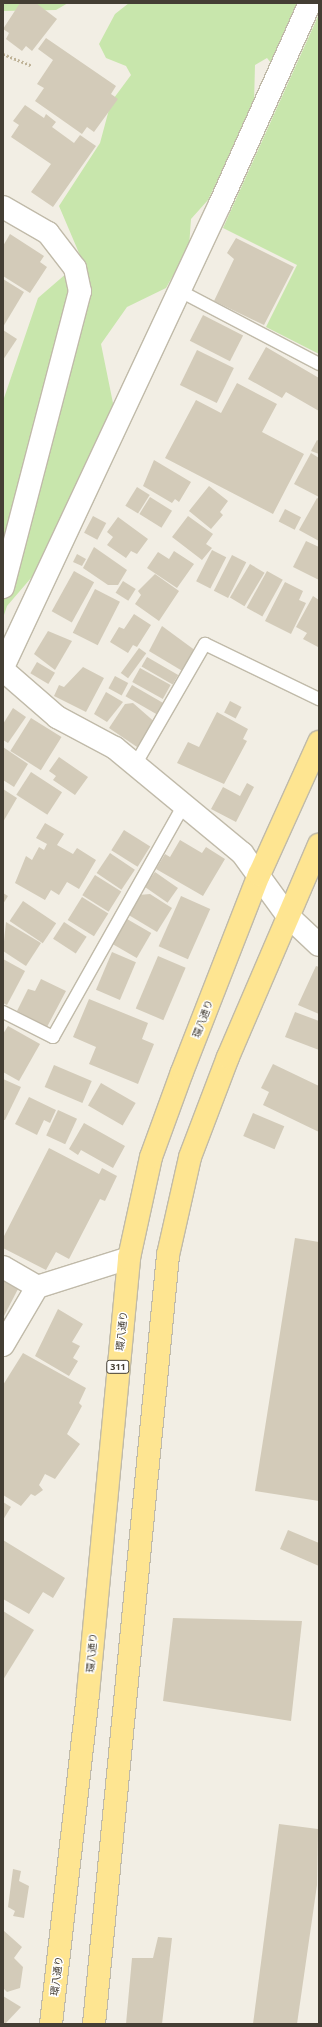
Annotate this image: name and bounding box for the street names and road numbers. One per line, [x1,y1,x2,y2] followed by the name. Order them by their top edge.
[190,998,216,1040] street label: 環八通り
[114,1310,130,1352] street label: 環八通り
[106,1360,130,1374] road number: 311
[84,1633,100,1673] street label: 環八通り
[49,1955,65,1997] street label: 環八通り

